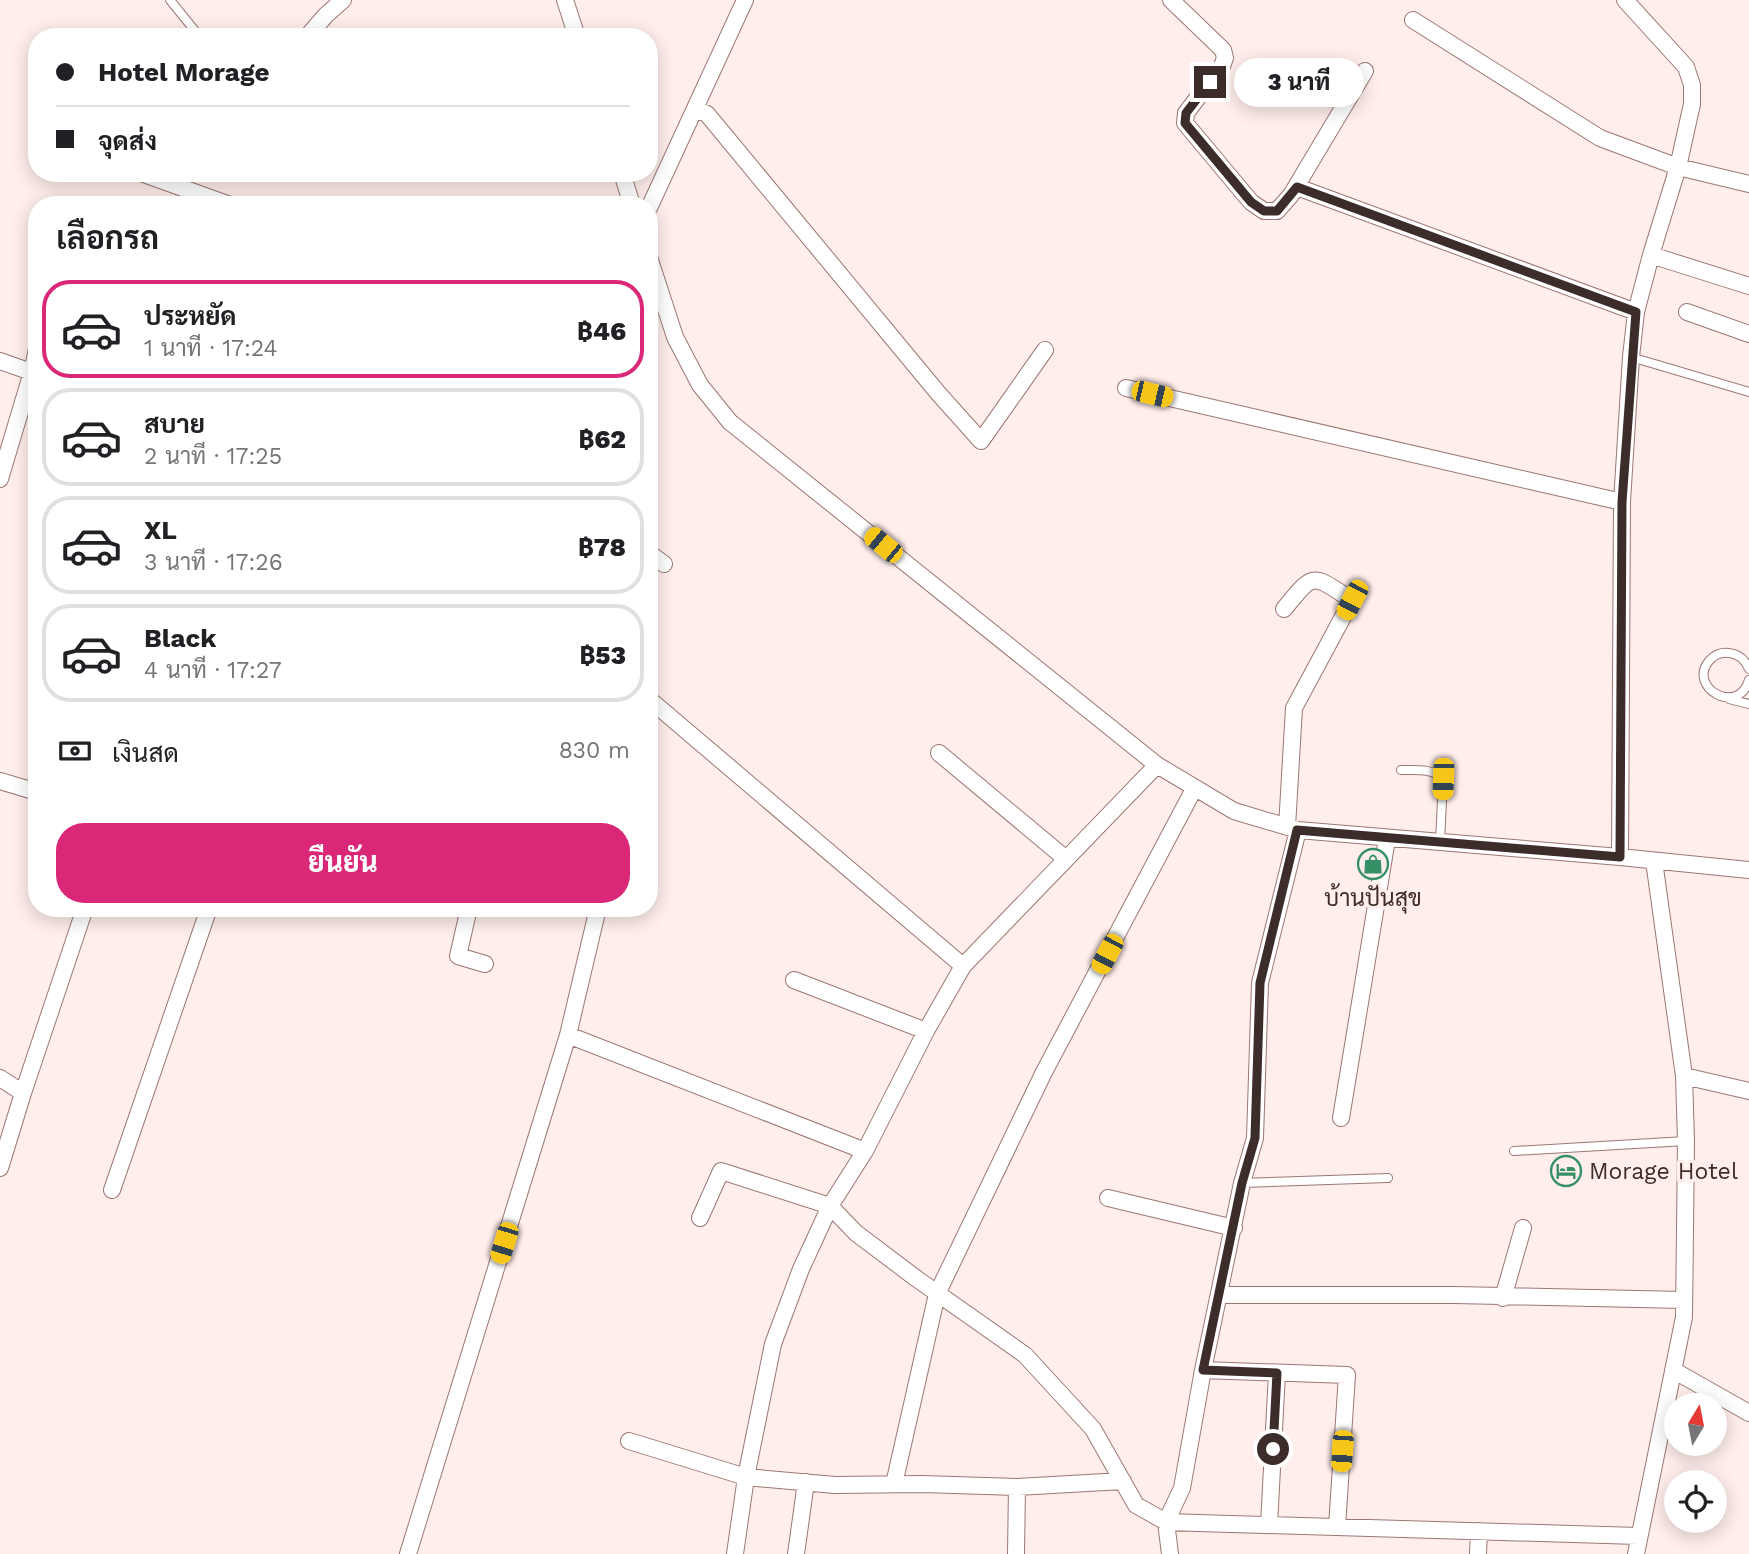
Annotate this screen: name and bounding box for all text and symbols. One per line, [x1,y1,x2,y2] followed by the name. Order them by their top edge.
[98,57,270,87] text: Hotel Morage
[1234,57,1364,106] callout: 3 นาที
[1194,66,1226,98] route end
[1268,69,1330,96] text: 3 นาที
[98,126,157,156] text: จุดส่ง
[56,219,159,257] text: เลือกรถ
[60,298,123,361] icon: car
[144,301,237,331] text: ประหยัด
[577,316,626,346] text: ฿46
[144,335,278,362] text: 1 นาที · 17:24
[1130,379,1175,409] car
[60,406,123,469] icon: car
[144,409,205,439] text: สบาย
[578,424,626,454] text: ฿62
[144,443,282,470] text: 2 นาที · 17:25
[60,514,123,577] icon: car
[144,515,177,545] text: XL
[861,524,906,566] car
[578,532,626,562] text: ฿78
[144,549,283,576] text: 3 นาที · 17:26
[1333,577,1372,623] car
[60,622,123,685] icon: car
[144,623,216,653] text: Black
[580,640,626,670] text: ฿53
[144,657,282,684] text: 4 นาที · 17:27
[56,732,94,770] icon: cash
[559,737,630,764] text: 830 m
[112,738,179,768] text: เงินสด
[1432,758,1455,800] car
[56,823,630,903] button: ยืนยัน
[1356,847,1390,881] shop icon: บ้านปันสุข
[1324,883,1422,914] place label: บ้านปันสุข
[1088,931,1127,977] car
[1549,1154,1583,1188] hotel icon: Morage Hotel
[1589,1158,1738,1185] place label: Morage Hotel
[488,1220,521,1266] car
[1664,1393,1727,1456] north arrow
[1664,1393,1727,1533] map controls
[1331,1429,1354,1473] car
[1257,1433,1289,1465] route start
[1664,1470,1727,1533] button: locate

